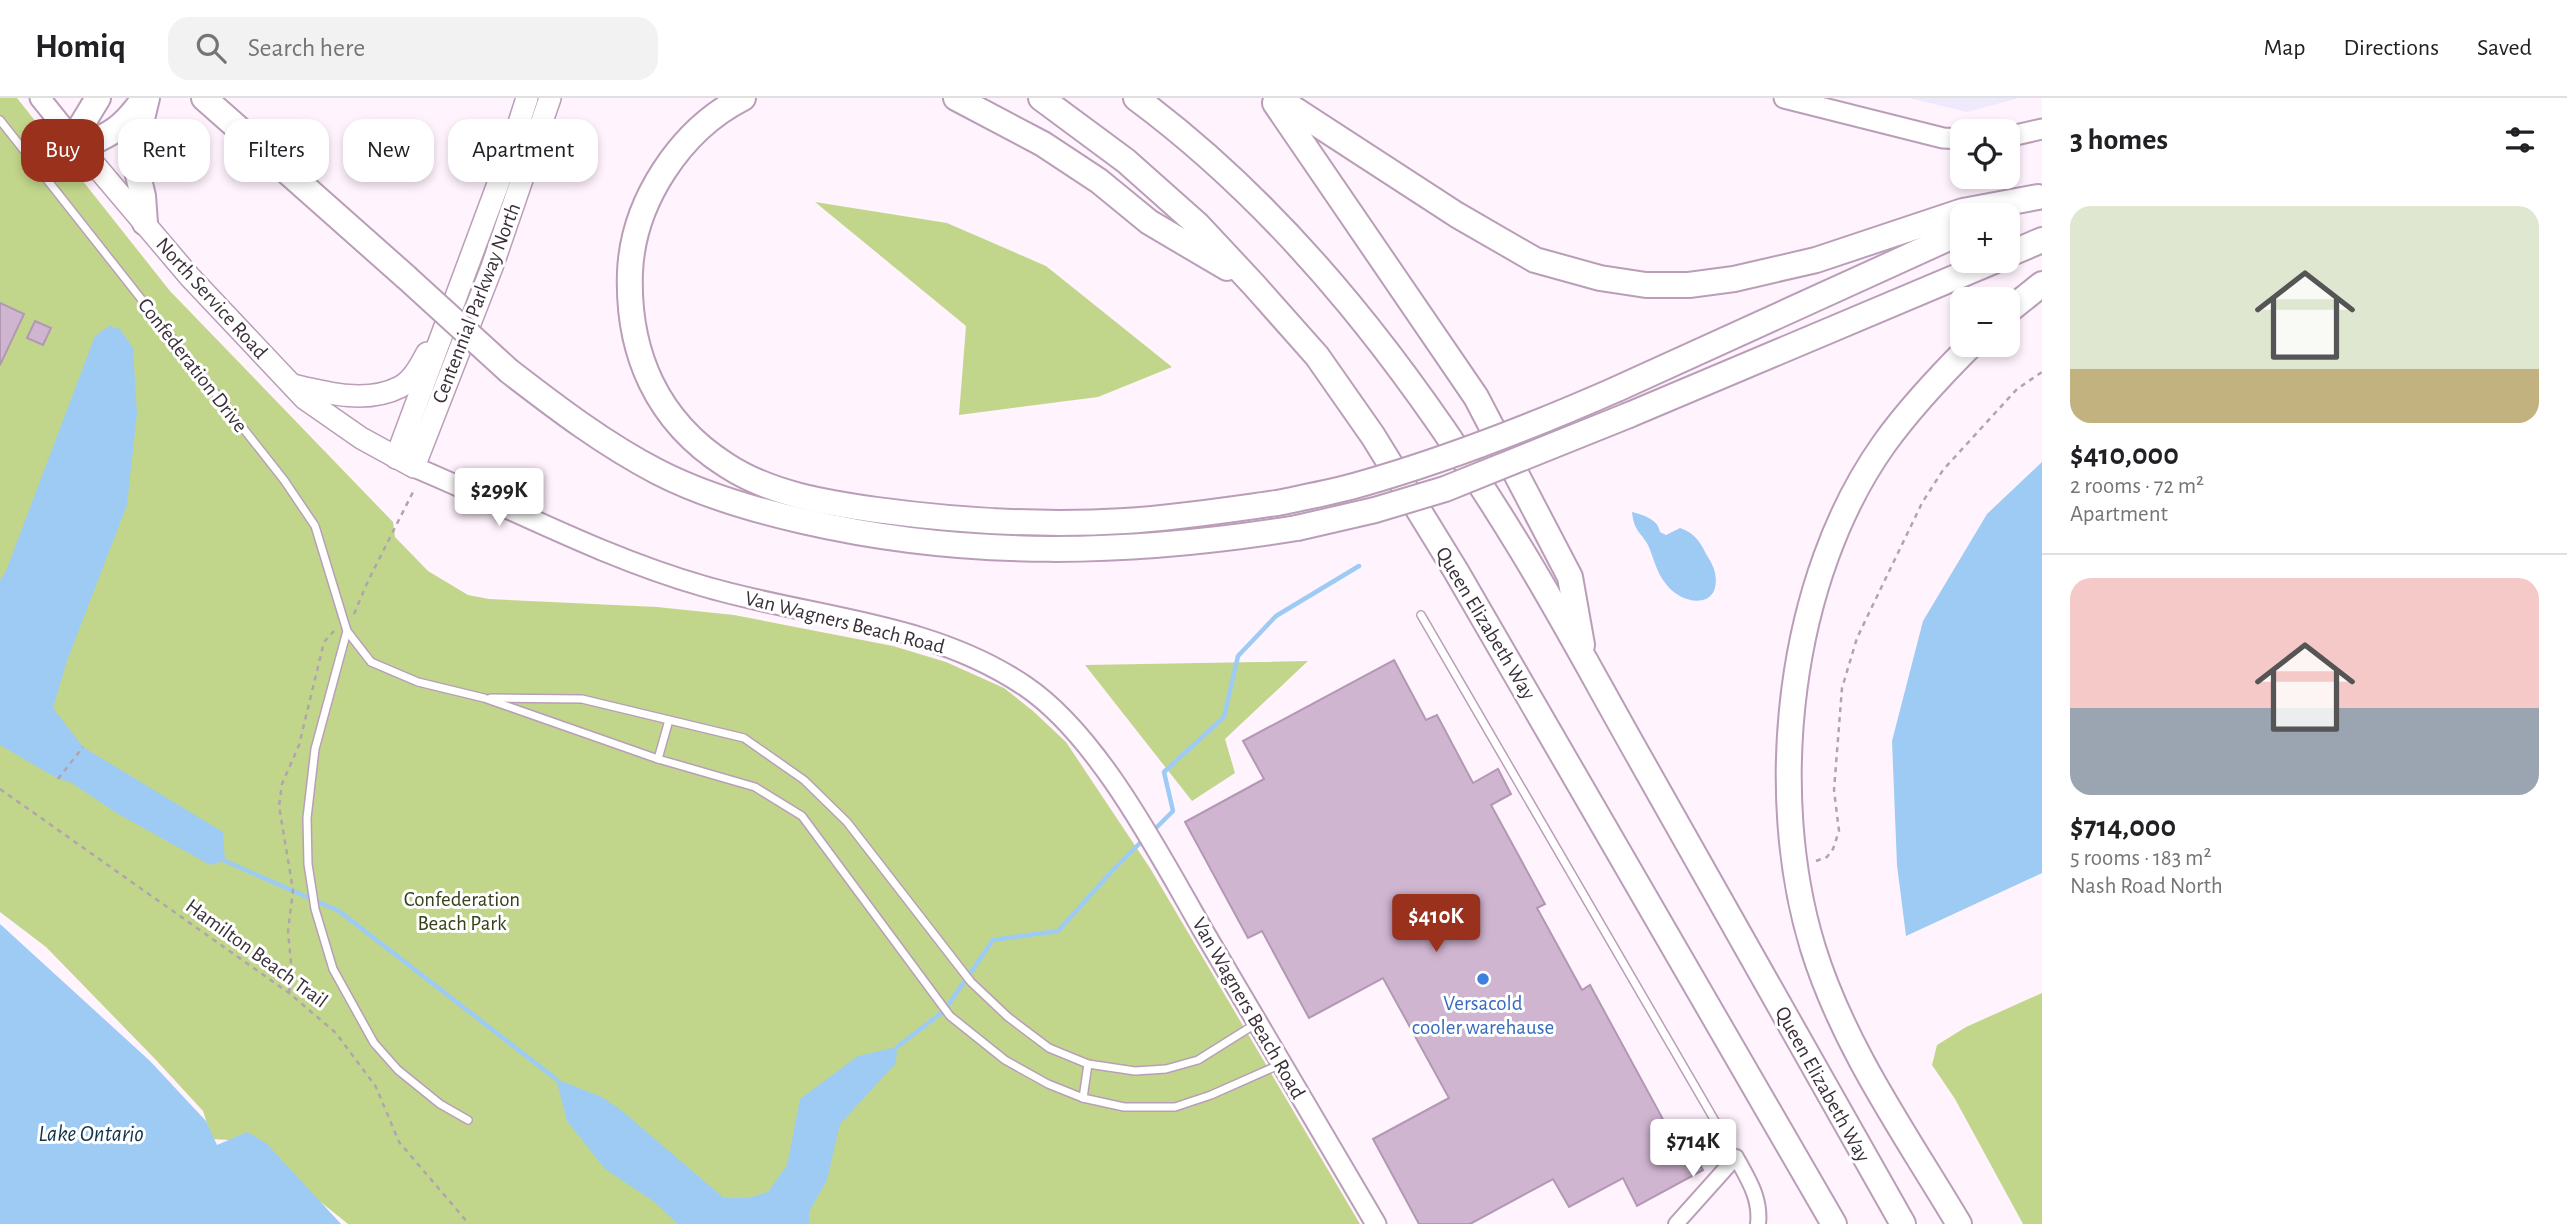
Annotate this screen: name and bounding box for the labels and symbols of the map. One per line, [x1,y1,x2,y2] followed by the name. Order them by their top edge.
[429,200,524,406] street label: Centennial Parkway North
[152,234,271,363] street label: North Service Road
[134,294,251,436] street label: Confederation Drive
[450,468,548,528] pin: $299K
[1432,543,1539,703] street label: Queen Elizabeth Way
[743,587,947,658] street label: Van Wagners Beach Road
[404,889,520,934] park label: Confederation Beach Park
[1387,894,1485,954] pin: $410K
[182,895,332,1012] street label: Hamilton Beach Trail
[1188,914,1309,1102] street label: Van Wagners Beach Road
[1475,971,1491,987] marker: Versacold cooler warehause
[1412,993,1554,1038] place label: Versacold cooler warehause
[1771,1003,1874,1165] street label: Queen Elizabeth Way
[1644,1119,1742,1179] pin: $714K
[38,1123,144,1146] water label: Lake Ontario

